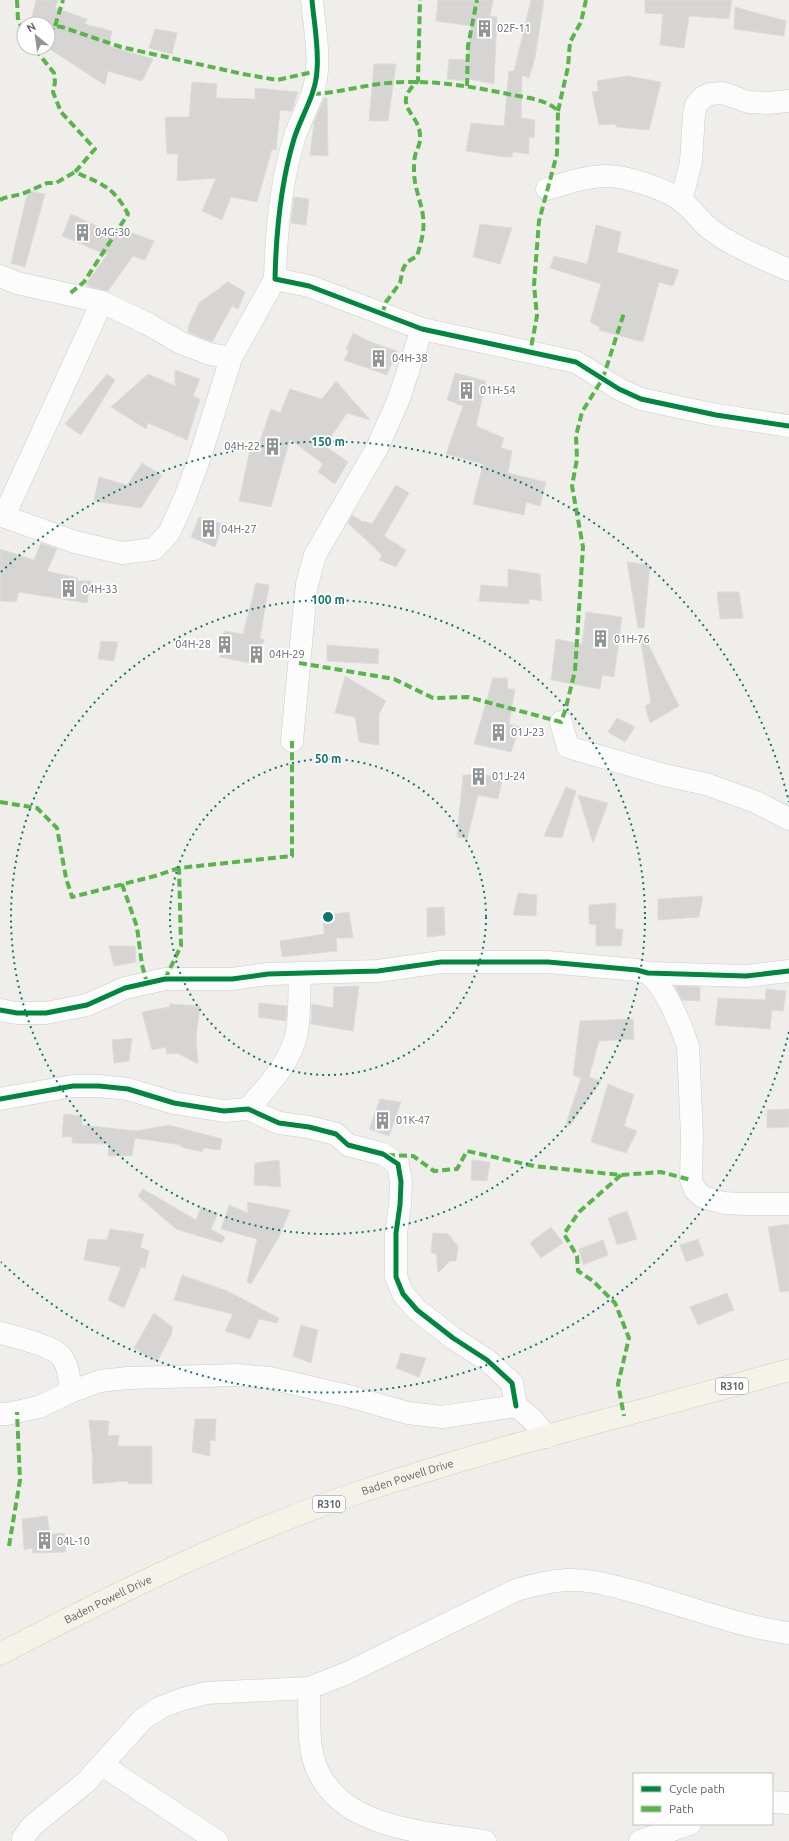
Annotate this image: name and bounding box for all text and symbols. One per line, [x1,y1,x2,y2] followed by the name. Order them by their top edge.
[16,16,56,56] north arrow
[474,18,494,38] building icon: 02F-11
[25,20,38,34] text: N
[497,22,531,34] place label: 02F-11
[72,222,92,242] building icon: 04G-30
[95,226,130,238] place label: 04G-30
[369,348,389,368] building icon: 04H-38
[392,352,428,364] place label: 04H-38
[457,380,477,400] building icon: 01H-54
[480,384,516,396] place label: 01H-54
[311,435,345,448] text: 150 m
[263,436,283,456] building icon: 04H-22
[224,440,260,452] place label: 04H-22
[198,519,218,539] building icon: 04H-27
[221,523,257,535] place label: 04H-27
[59,579,79,599] building icon: 04H-33
[82,583,118,595] place label: 04H-33
[311,593,345,606] text: 100 m
[591,629,611,649] building icon: 01H-76
[614,633,650,645] place label: 01H-76
[214,634,234,654] building icon: 04H-28
[175,638,211,650] place label: 04H-28
[246,644,266,664] building icon: 04H-29
[269,648,305,660] place label: 04H-29
[488,722,508,742] building icon: 01J-23
[511,726,544,738] place label: 01J-23
[315,752,341,765] text: 50 m
[469,766,489,786] building icon: 01J-24
[492,770,525,782] place label: 01J-24
[321,910,335,924] centre of rings
[373,1110,393,1130] building icon: 01K-47
[396,1114,430,1126] place label: 01K-47
[716,1378,748,1394] road number: R310
[360,1457,455,1497] street label: Baden Powell Drive
[313,1496,345,1512] road number: R310
[34,1531,54,1551] building icon: 04L-10
[57,1535,90,1547] place label: 04L-10
[62,1573,154,1626] street label: Baden Powell Drive
[633,1773,773,1825] legend
[669,1782,725,1795] text: Cycle path
[669,1802,694,1815] text: Path

